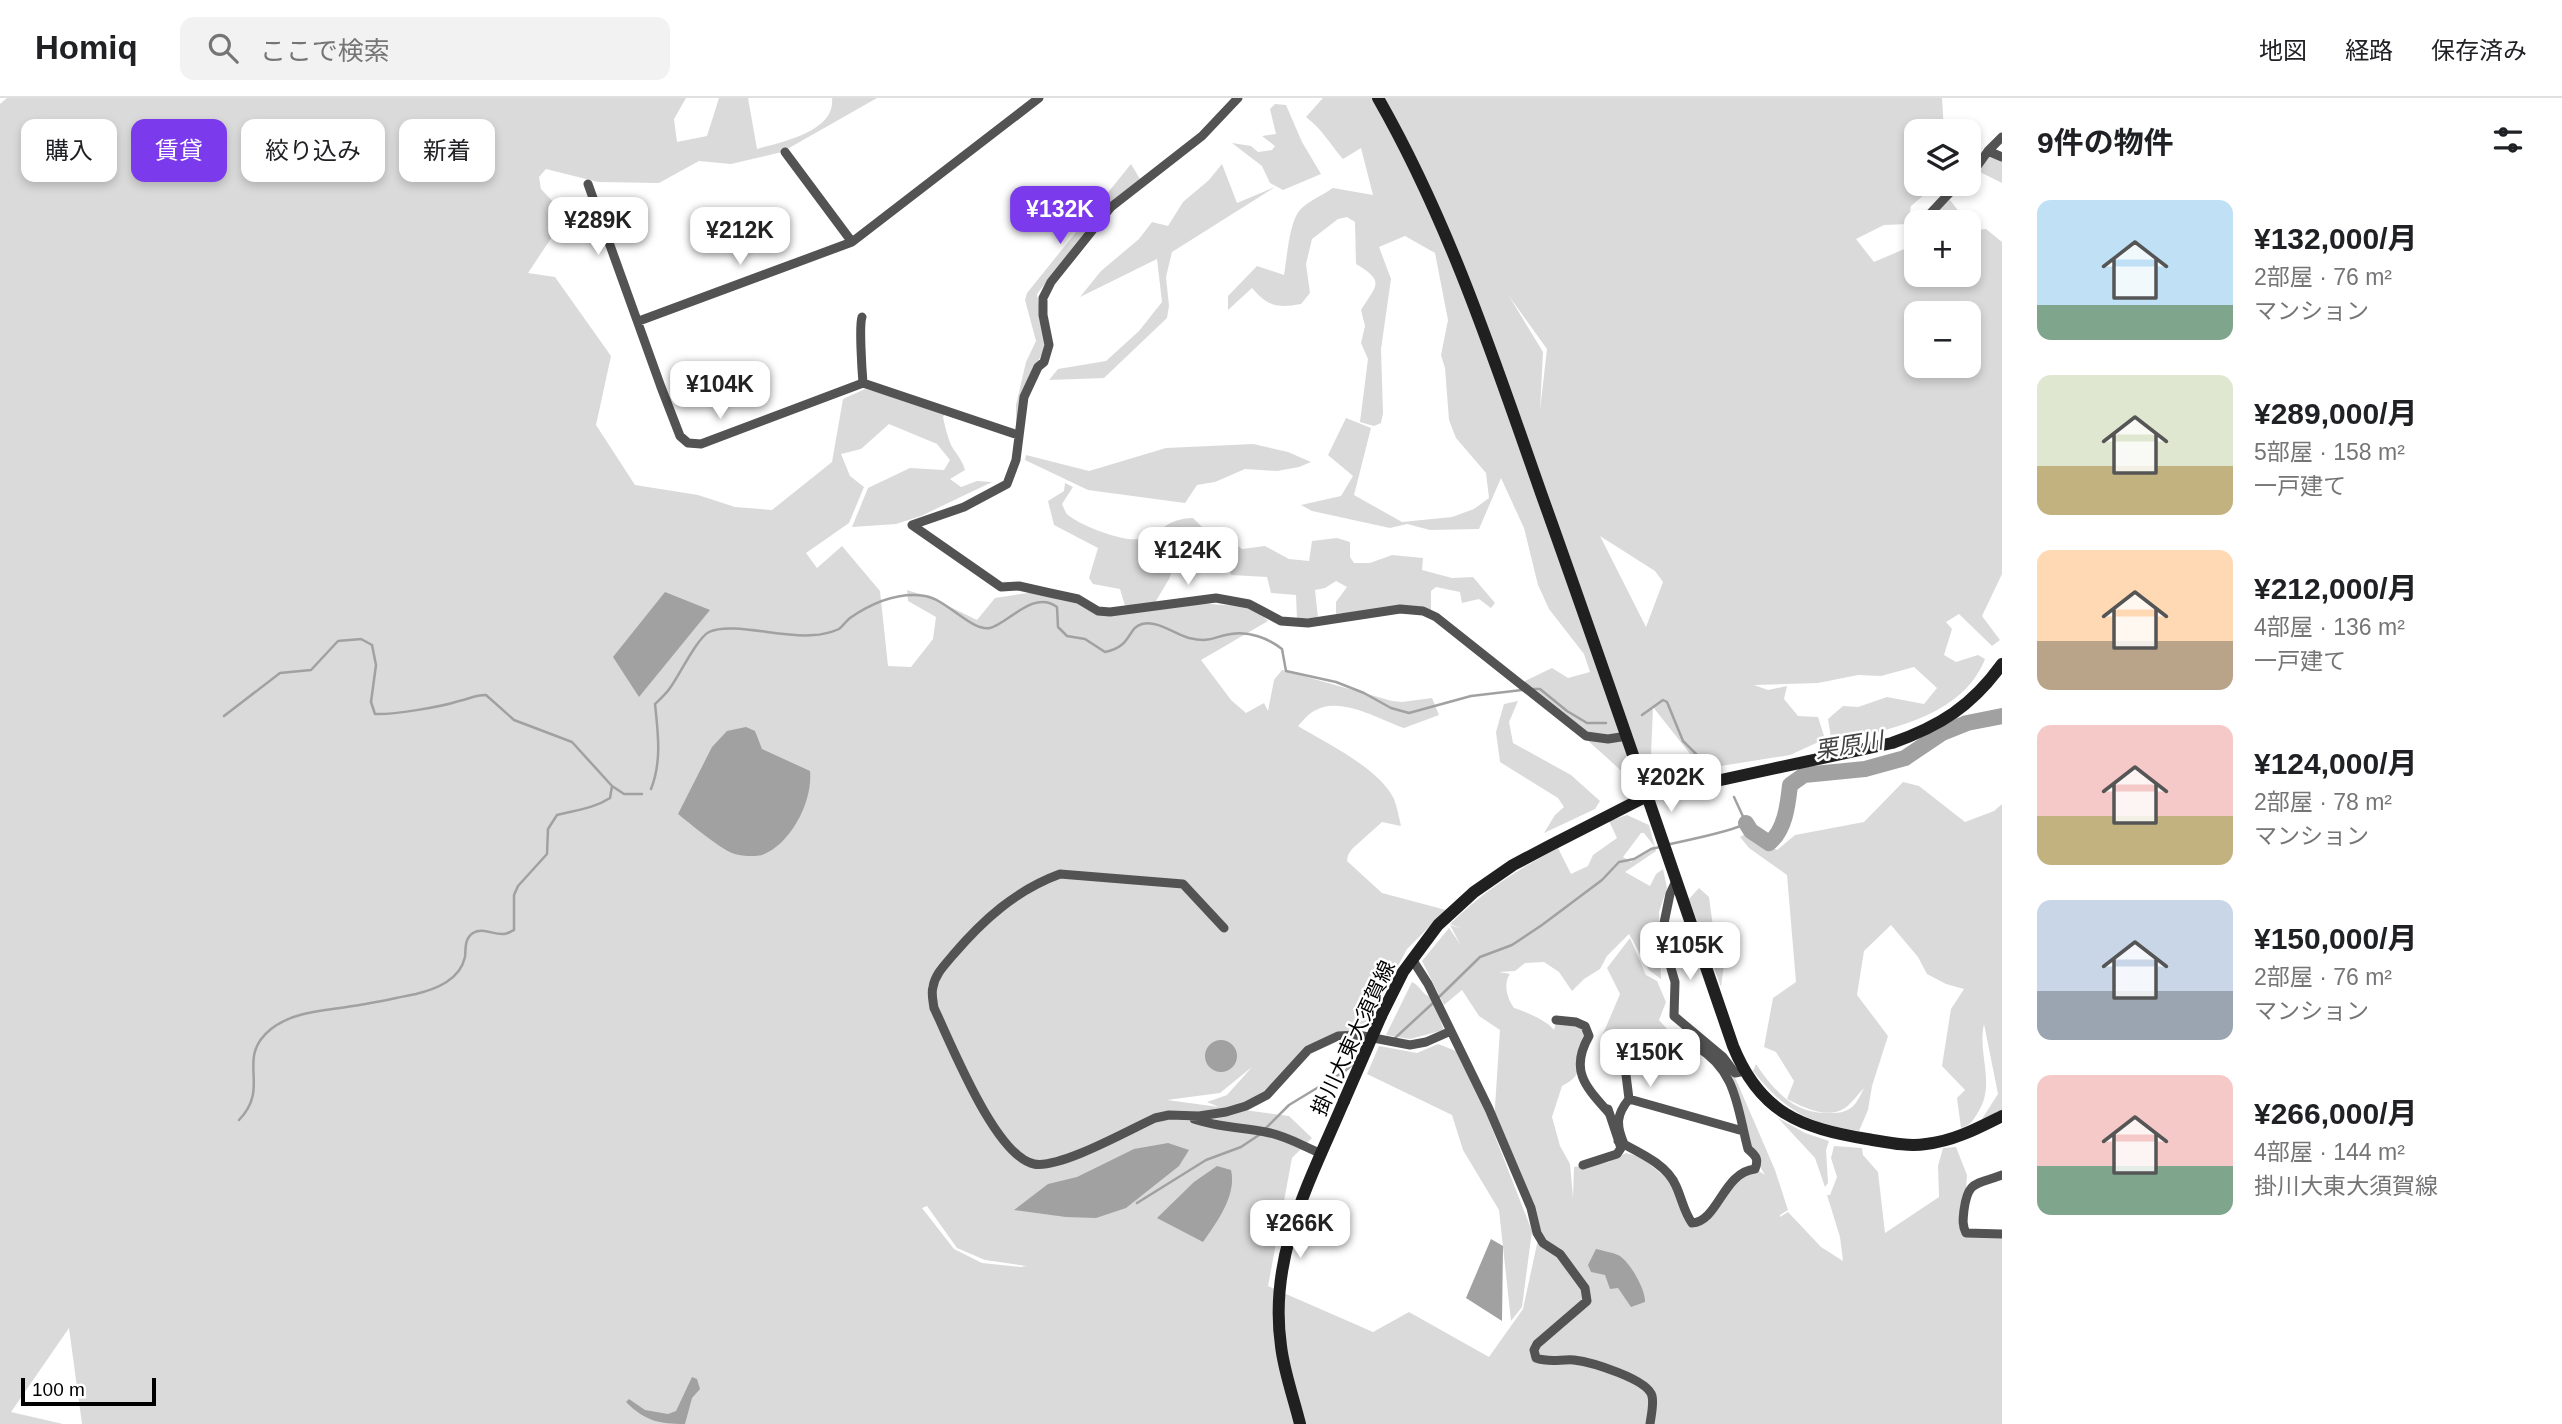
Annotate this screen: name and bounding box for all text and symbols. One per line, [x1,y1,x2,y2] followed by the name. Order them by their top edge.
[180,17,670,80] search box
[35,29,138,66] text: Homiq
[204,29,242,67] icon: search
[260,36,390,66] text: ここで検索
[2259,37,2307,64] text: 地図
[2345,37,2393,64] text: 経路
[2431,37,2527,64] text: 保存済み
[21,119,117,182] chip: 購入
[131,119,227,182] chip: 賃貸
[241,119,385,182] chip: 絞り込み
[399,119,495,182] chip: 新着
[1904,119,1981,378] map controls
[1904,119,1981,196] button: layers
[2489,121,2527,159] icon: filters
[2037,126,2174,159] text: 9件の物件
[1011,186,1109,246] pin: ¥132K
[1026,196,1094,222] text: ¥132K
[549,198,647,257] pin: ¥289K
[564,207,632,233] text: ¥289K
[691,208,789,267] pin: ¥212K
[1904,210,1981,287] button: +
[706,217,774,243] text: ¥212K
[2254,222,2417,255] text: ¥132,000/月
[2093,228,2177,312] icon: home
[2254,264,2392,290] text: 2部屋 · 76 m²
[2254,298,2369,324] text: マンション
[1904,301,1981,378] button: −
[671,362,769,421] pin: ¥104K
[686,371,754,397] text: ¥104K
[2254,397,2417,430] text: ¥289,000/月
[2093,403,2177,487] icon: home
[2254,439,2405,465] text: 5部屋 · 158 m²
[2254,473,2346,499] text: 一戸建て
[1139,528,1237,587] pin: ¥124K
[1154,537,1222,563] text: ¥124K
[2254,572,2417,605] text: ¥212,000/月
[2093,578,2177,662] icon: home
[2254,614,2405,640] text: 4部屋 · 136 m²
[2254,648,2346,674] text: 一戸建て
[1813,726,1888,763] water label: 栗原川
[2254,747,2417,780] text: ¥124,000/月
[2093,753,2177,837] icon: home
[1622,754,1720,814] pin: ¥202K
[1637,764,1705,790] text: ¥202K
[2254,789,2392,815] text: 2部屋 · 78 m²
[2254,823,2369,849] text: マンション
[1641,922,1739,982] pin: ¥105K
[2254,922,2417,955] text: ¥150,000/月
[2093,928,2177,1012] icon: home
[1656,932,1724,958] text: ¥105K
[1307,957,1399,1119] street label: 掛川大東大須賀線
[2254,964,2392,990] text: 2部屋 · 76 m²
[2254,998,2369,1024] text: マンション
[1601,1030,1699,1089] pin: ¥150K
[1616,1039,1684,1065] text: ¥150K
[2254,1097,2417,1130] text: ¥266,000/月
[2093,1103,2177,1187] icon: home
[2254,1139,2405,1165] text: 4部屋 · 144 m²
[2254,1173,2438,1199] text: 掛川大東大須賀線
[1251,1200,1349,1260] pin: ¥266K
[1266,1210,1334,1236] text: ¥266K
[21,1375,156,1407] scale bar
[32,1379,85,1400] text: 100 m

